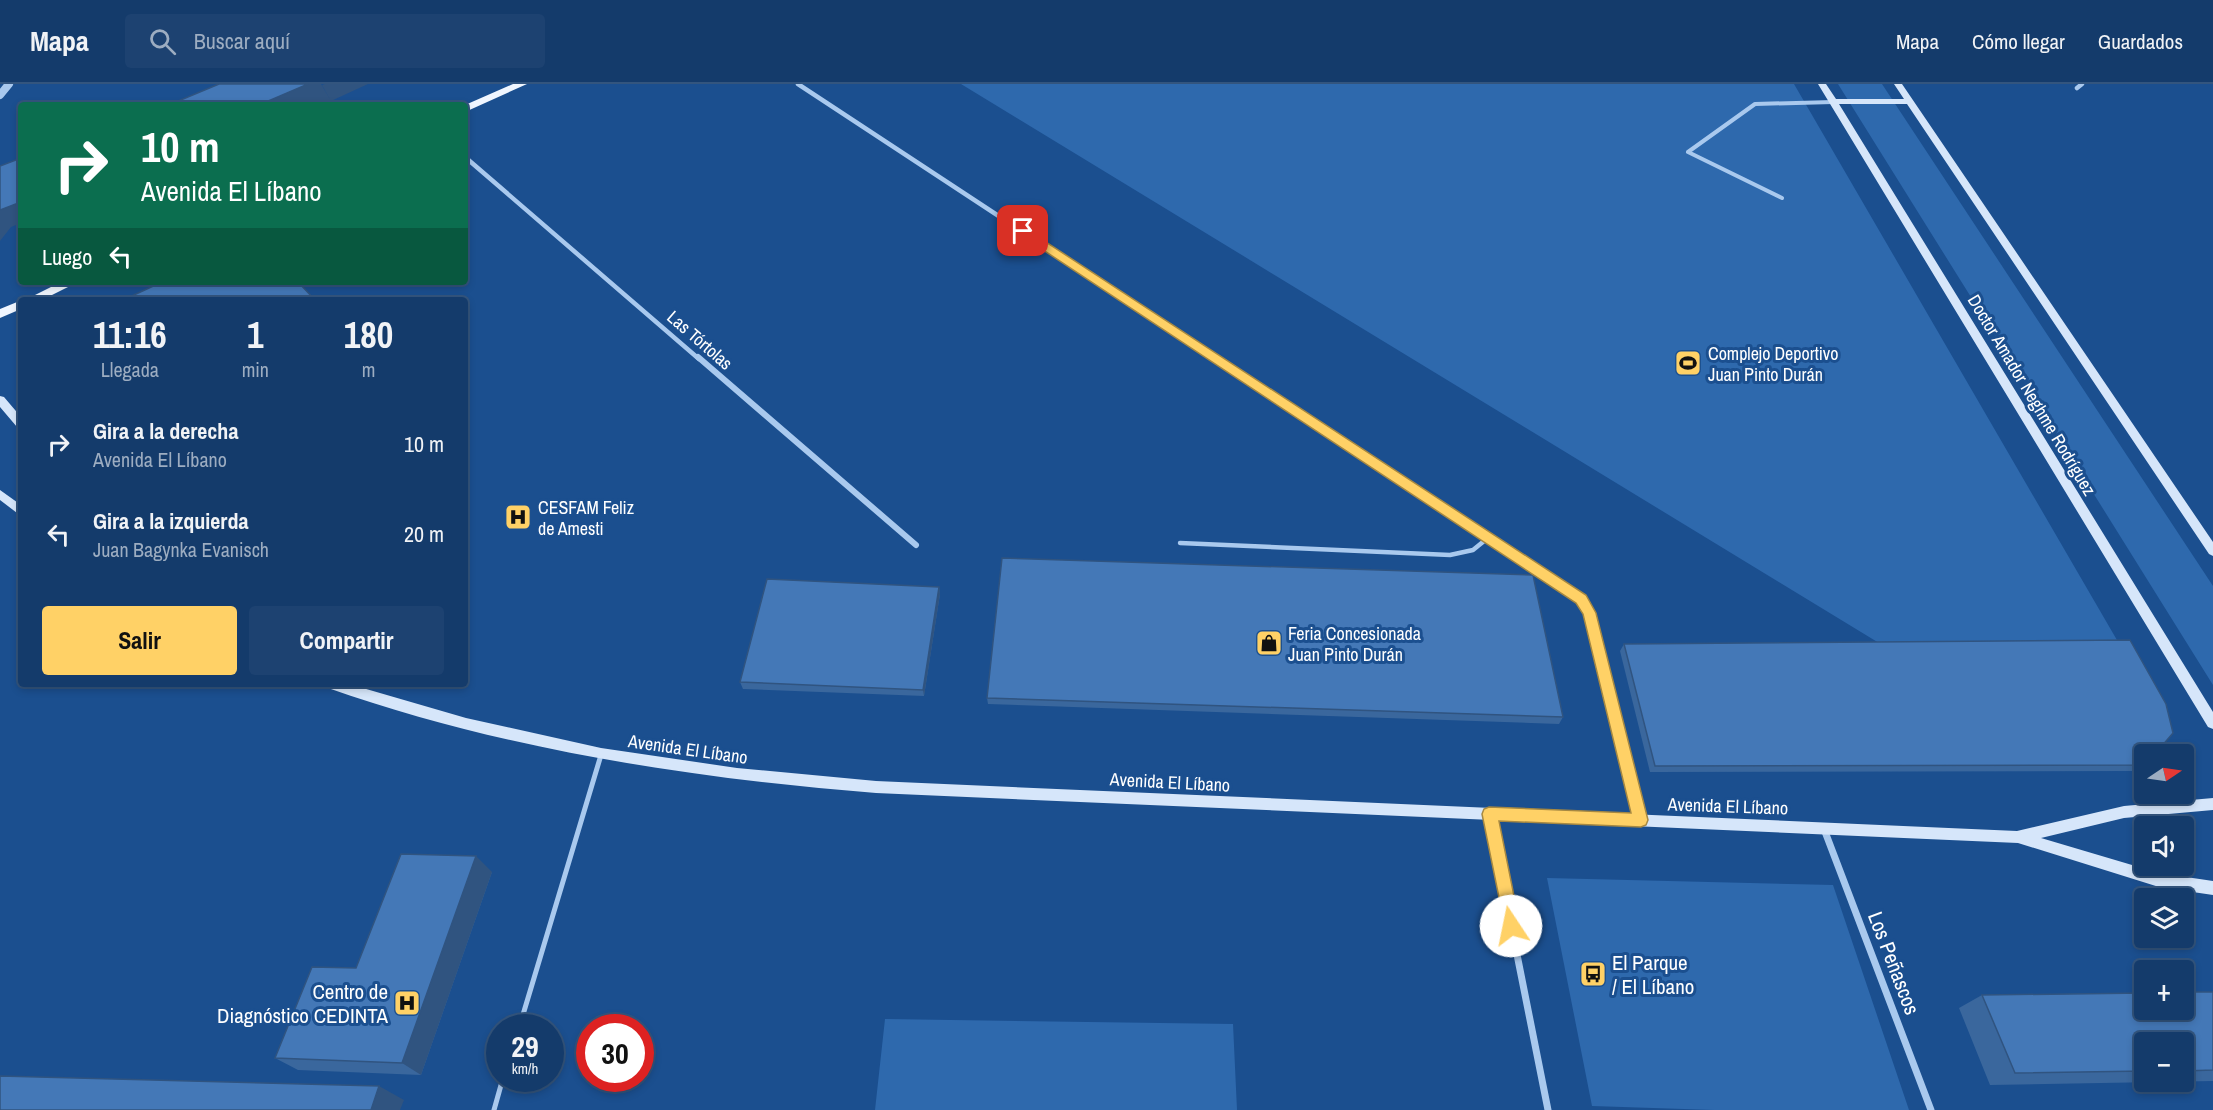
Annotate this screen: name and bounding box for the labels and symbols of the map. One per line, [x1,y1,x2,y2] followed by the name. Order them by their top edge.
[997,205,1048,256] pin
[1962,290,2102,500] street label: Doctor Amador Neghme Rodríguez
[662,305,738,375] street label: Las Tórtolas
[1708,341,1838,387] place label: Complejo Deportivo Juan Pinto Durán
[1673,348,1703,378] sports icon: Complejo Deportivo Juan Pinto Durán
[538,495,634,541] place label: CESFAM Feliz de Amesti
[503,502,533,532] hospital icon: CESFAM Feliz de Amesti
[1288,621,1421,667] place label: Feria Concesionada Juan Pinto Durán
[1254,628,1284,658] shop icon: Feria Concesionada Juan Pinto Durán
[626,728,749,770] street label: Avenida El Líbano
[2134,744,2194,804] north arrow
[1108,766,1231,798] street label: Avenida El Líbano
[1666,791,1789,821] street label: Avenida El Líbano
[1479,894,1543,958] position arrow
[1861,907,1927,1019] street label: Los Peñascos
[1612,948,1694,1001] place label: El Parque / El Líbano
[1578,959,1608,989] bus stop icon: El Parque / El Líbano
[217,977,388,1030] place label: Centro de Diagnóstico CEDINTA
[392,988,422,1018] hospital icon: Centro de Diagnóstico CEDINTA
[576,1014,654,1092] speed limit sign: 30

